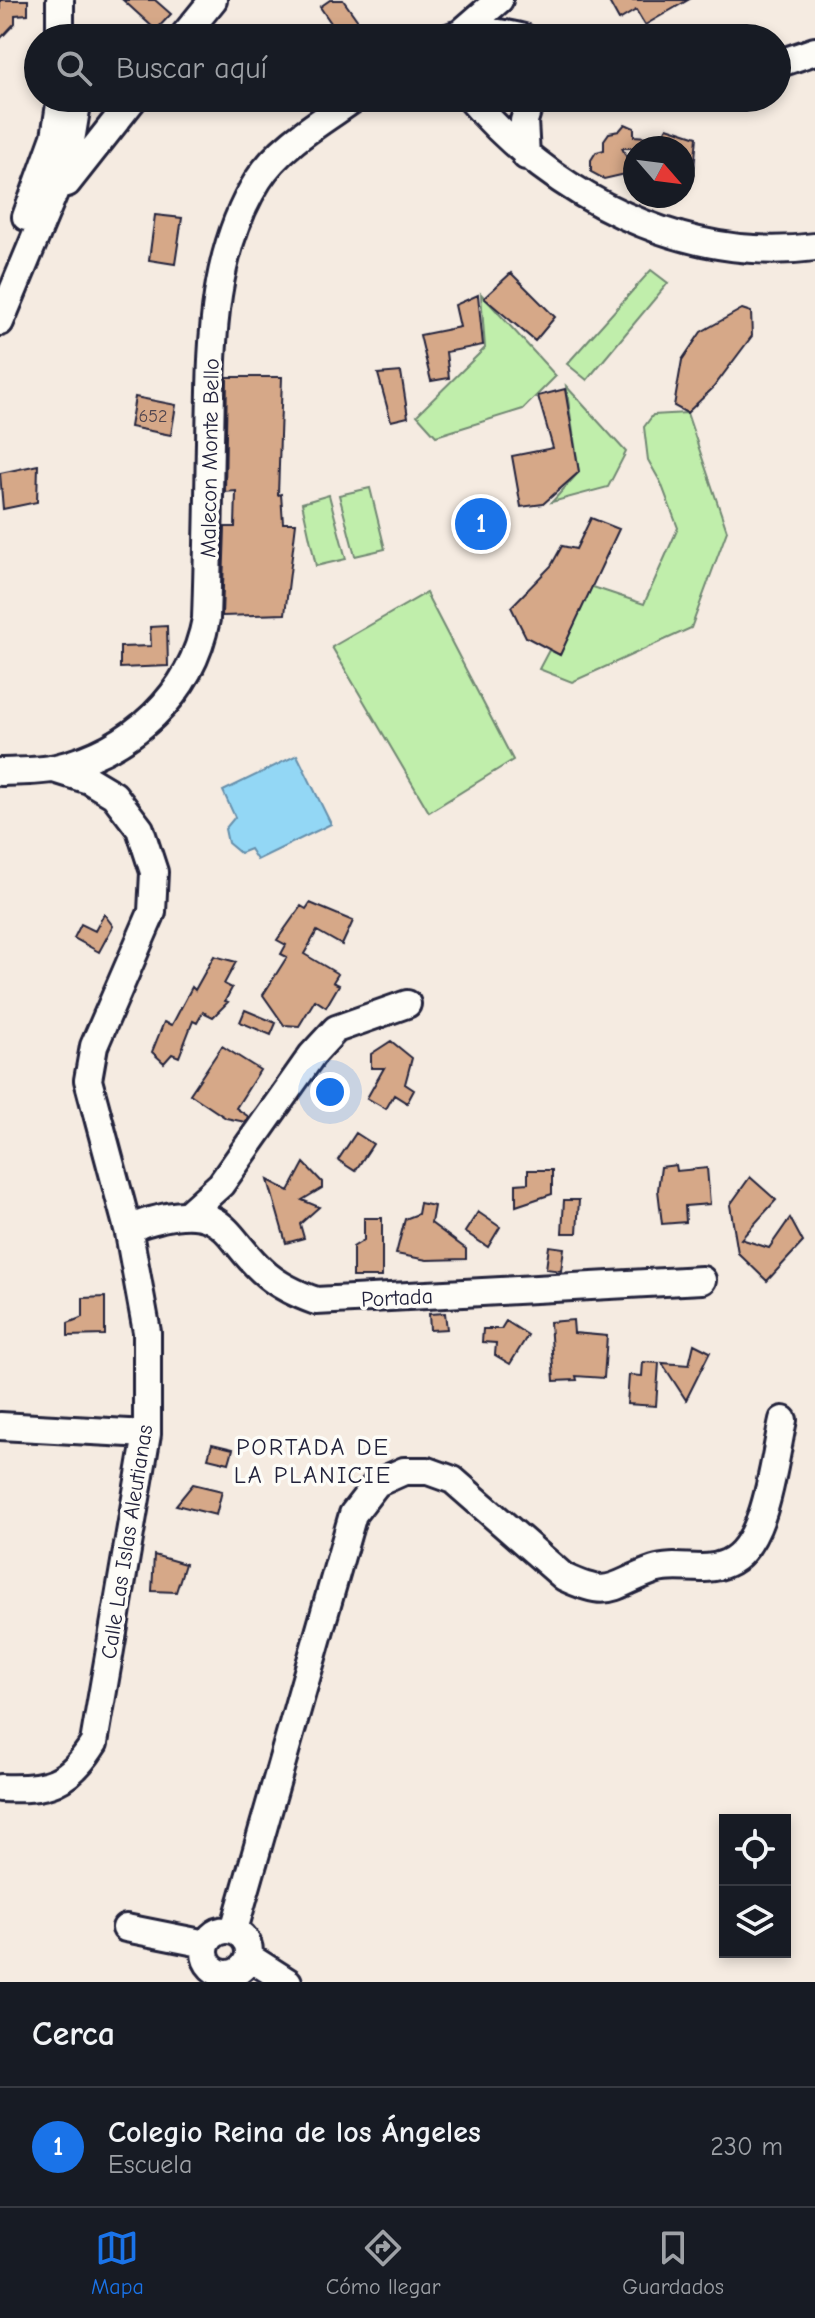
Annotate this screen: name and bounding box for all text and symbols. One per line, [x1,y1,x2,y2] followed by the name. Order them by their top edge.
[24,24,791,112] search box
[52,46,96,90] icon: search
[116,51,267,86] text: Buscar aquí
[623,136,695,208] north arrow
[195,358,225,558] street label: Malecon Monte Bello
[139,406,167,427] house number: 652
[455,494,507,554] pin: 1
[310,1072,350,1112] your location
[360,1283,434,1313] street label: Portada
[96,1423,158,1661] street label: Calle Las Islas Aleutianas
[234,1433,392,1489] district label: PORTADA DE LA PLANICIE
[719,1814,791,1958] map controls
[719,1814,791,1886] button: locate
[719,1886,791,1958] button: layers
[32,2014,115,2054] text: Cerca
[108,2115,481,2150] text: Colegio Reina de los Ángeles
[53,2132,63,2162] text: 1
[710,2132,783,2162] text: 230 m
[108,2150,192,2180] text: Escuela
[91,2226,144,2300] tab: Mapa
[326,2226,440,2300] tab: Cómo llegar
[622,2226,724,2300] tab: Guardados

